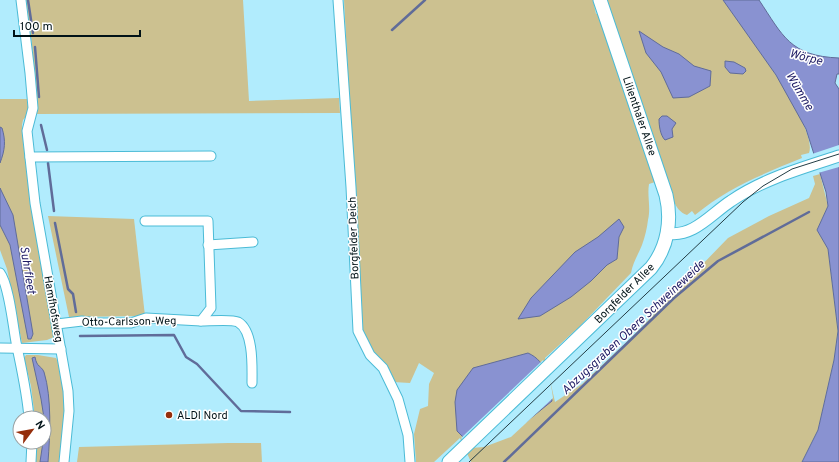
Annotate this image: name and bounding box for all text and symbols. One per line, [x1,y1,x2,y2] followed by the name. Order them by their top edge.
[14,12,140,38] scale bar
[20,19,53,35] text: 100 m
[788,46,825,70] water label: Wörpe
[781,69,817,114] water label: Wümme
[619,75,659,158] street label: Lilienthaler Allee
[346,196,362,280] street label: Borgfelder Deich
[15,245,39,296] water label: Suhrfleet
[559,256,709,399] water label: Abzugsgraben Obere Schweineweide
[592,261,658,327] street label: Borgfelder Allee
[40,275,66,343] street label: Hamfhofsweg
[81,314,177,330] street label: Otto-Carlsson-Weg
[177,409,228,423] place label: ALDI Nord
[12,410,52,450] north arrow
[164,410,174,420] marker: ALDI Nord
[32,418,48,432] text: N

